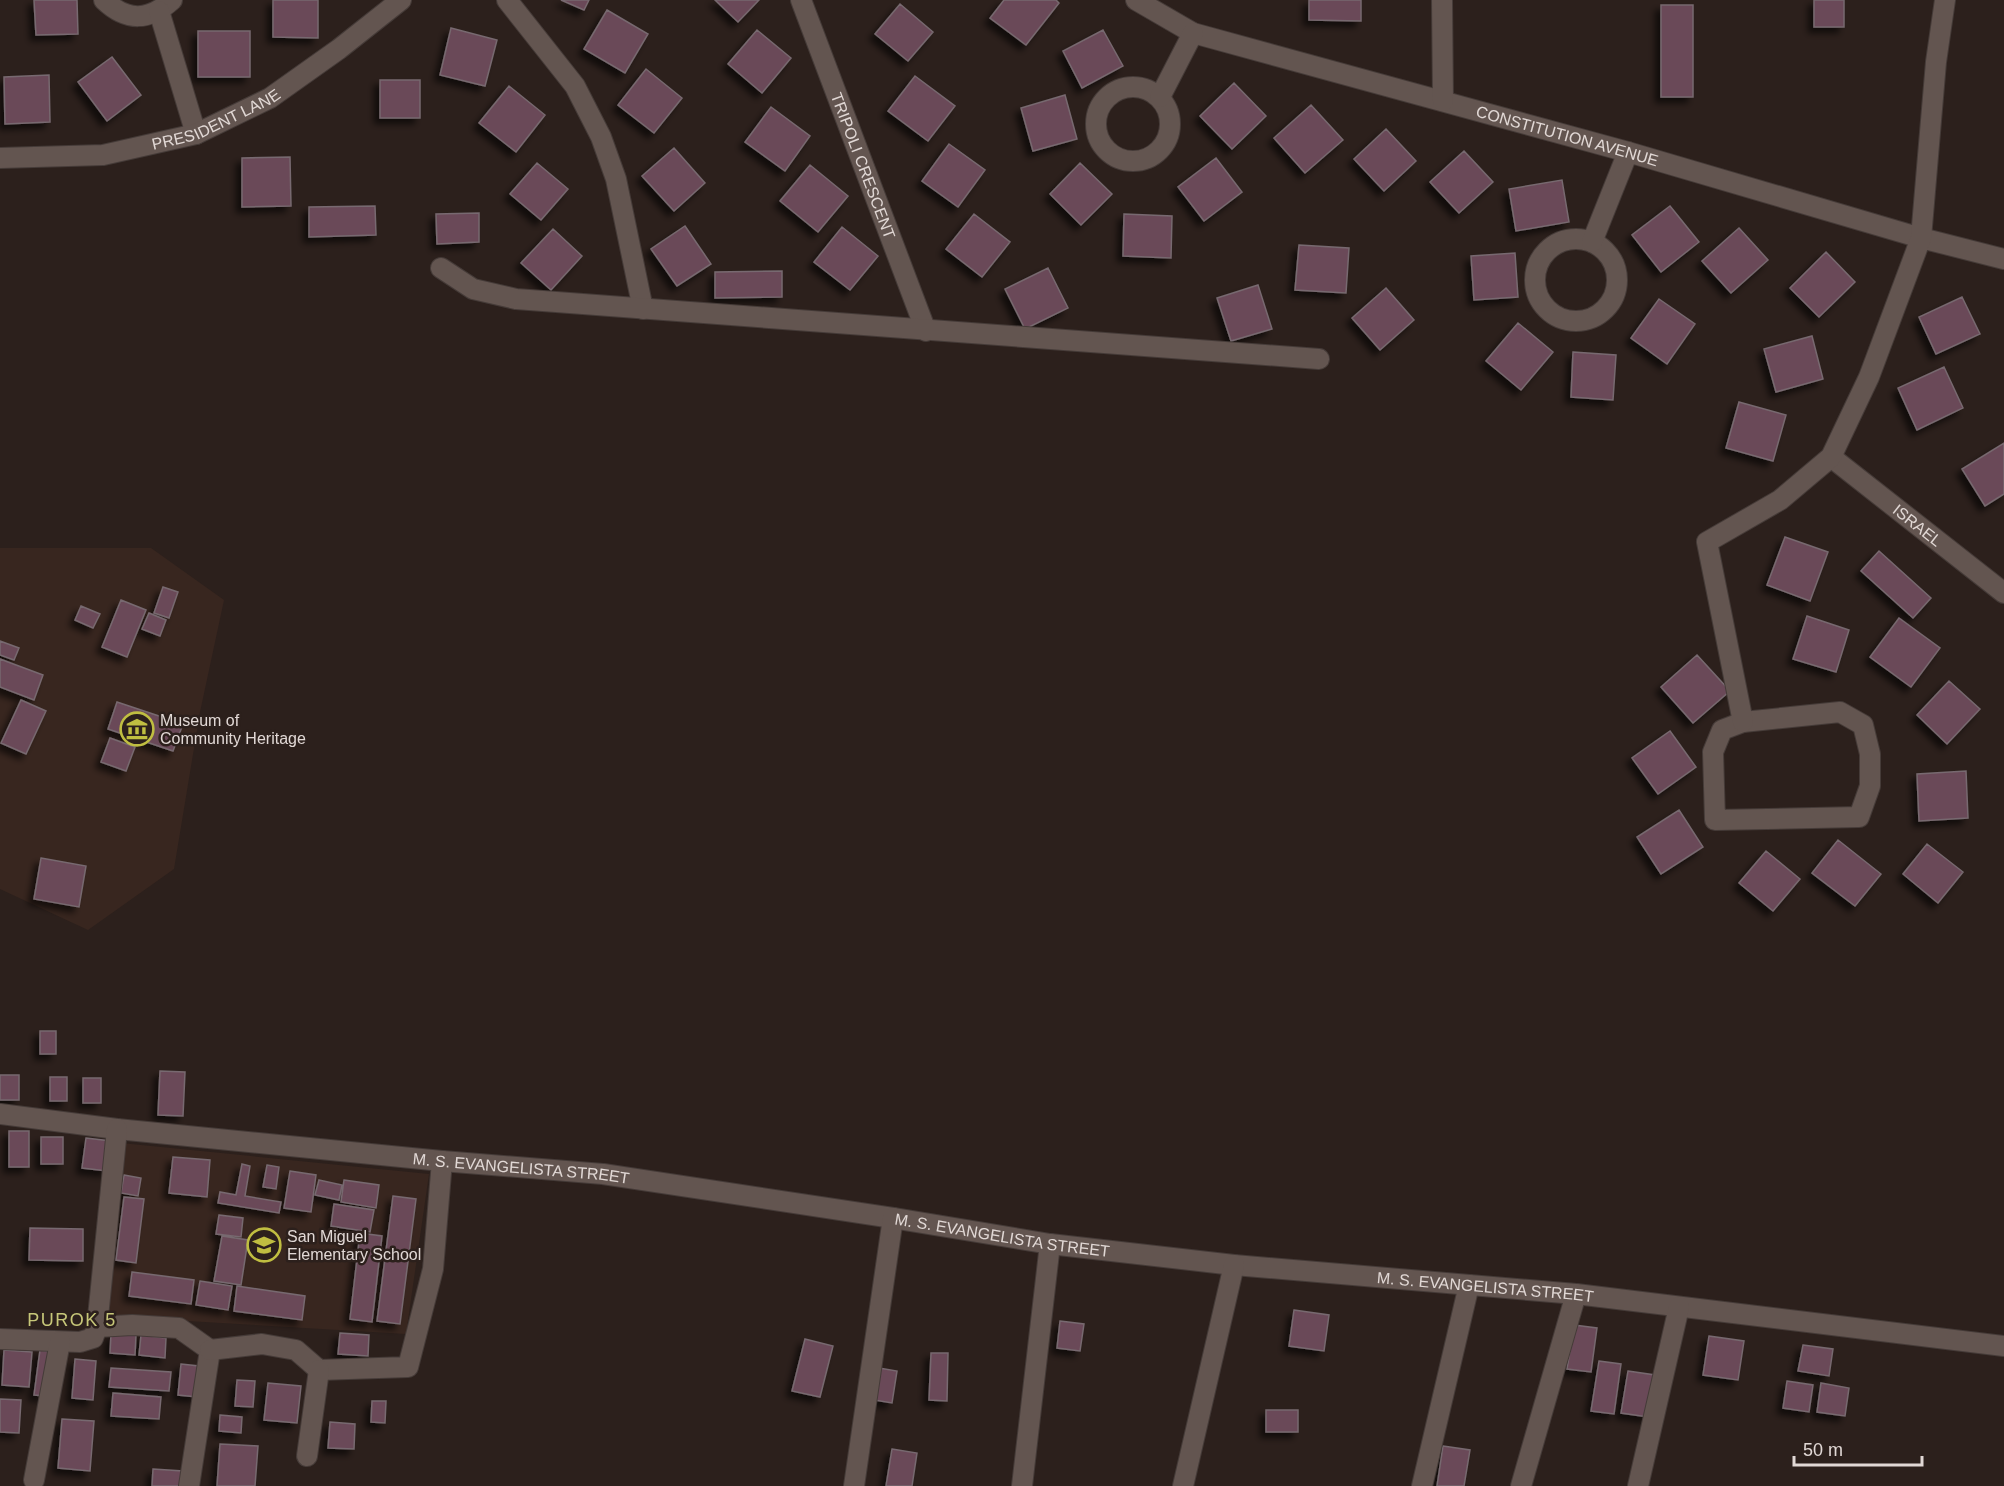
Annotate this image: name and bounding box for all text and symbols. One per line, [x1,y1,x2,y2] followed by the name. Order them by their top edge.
[150,86,283,153] street label: PRESIDENT LANE
[828,90,898,241] street label: TRIPOLI CRESCENT
[1474,103,1660,169] street label: CONSTITUTION AVENUE
[1890,501,1945,550] street label: ISRAEL
[119,711,155,747] museum icon: Museum of Community Heritage
[160,712,306,747] place label: Museum of Community Heritage
[412,1150,631,1187] street label: M. S. EVANGELISTA STREET
[893,1210,1111,1260] street label: M. S. EVANGELISTA STREET
[246,1227,282,1263] school or university icon: San Miguel Elementary School
[287,1228,421,1263] place label: San Miguel Elementary School
[1376,1269,1595,1305] street label: M. S. EVANGELISTA STREET
[27,1310,117,1330] district label: PUROK 5
[1794,1429,1922,1467] scale bar
[1803,1440,1843,1460] text: 50 m

